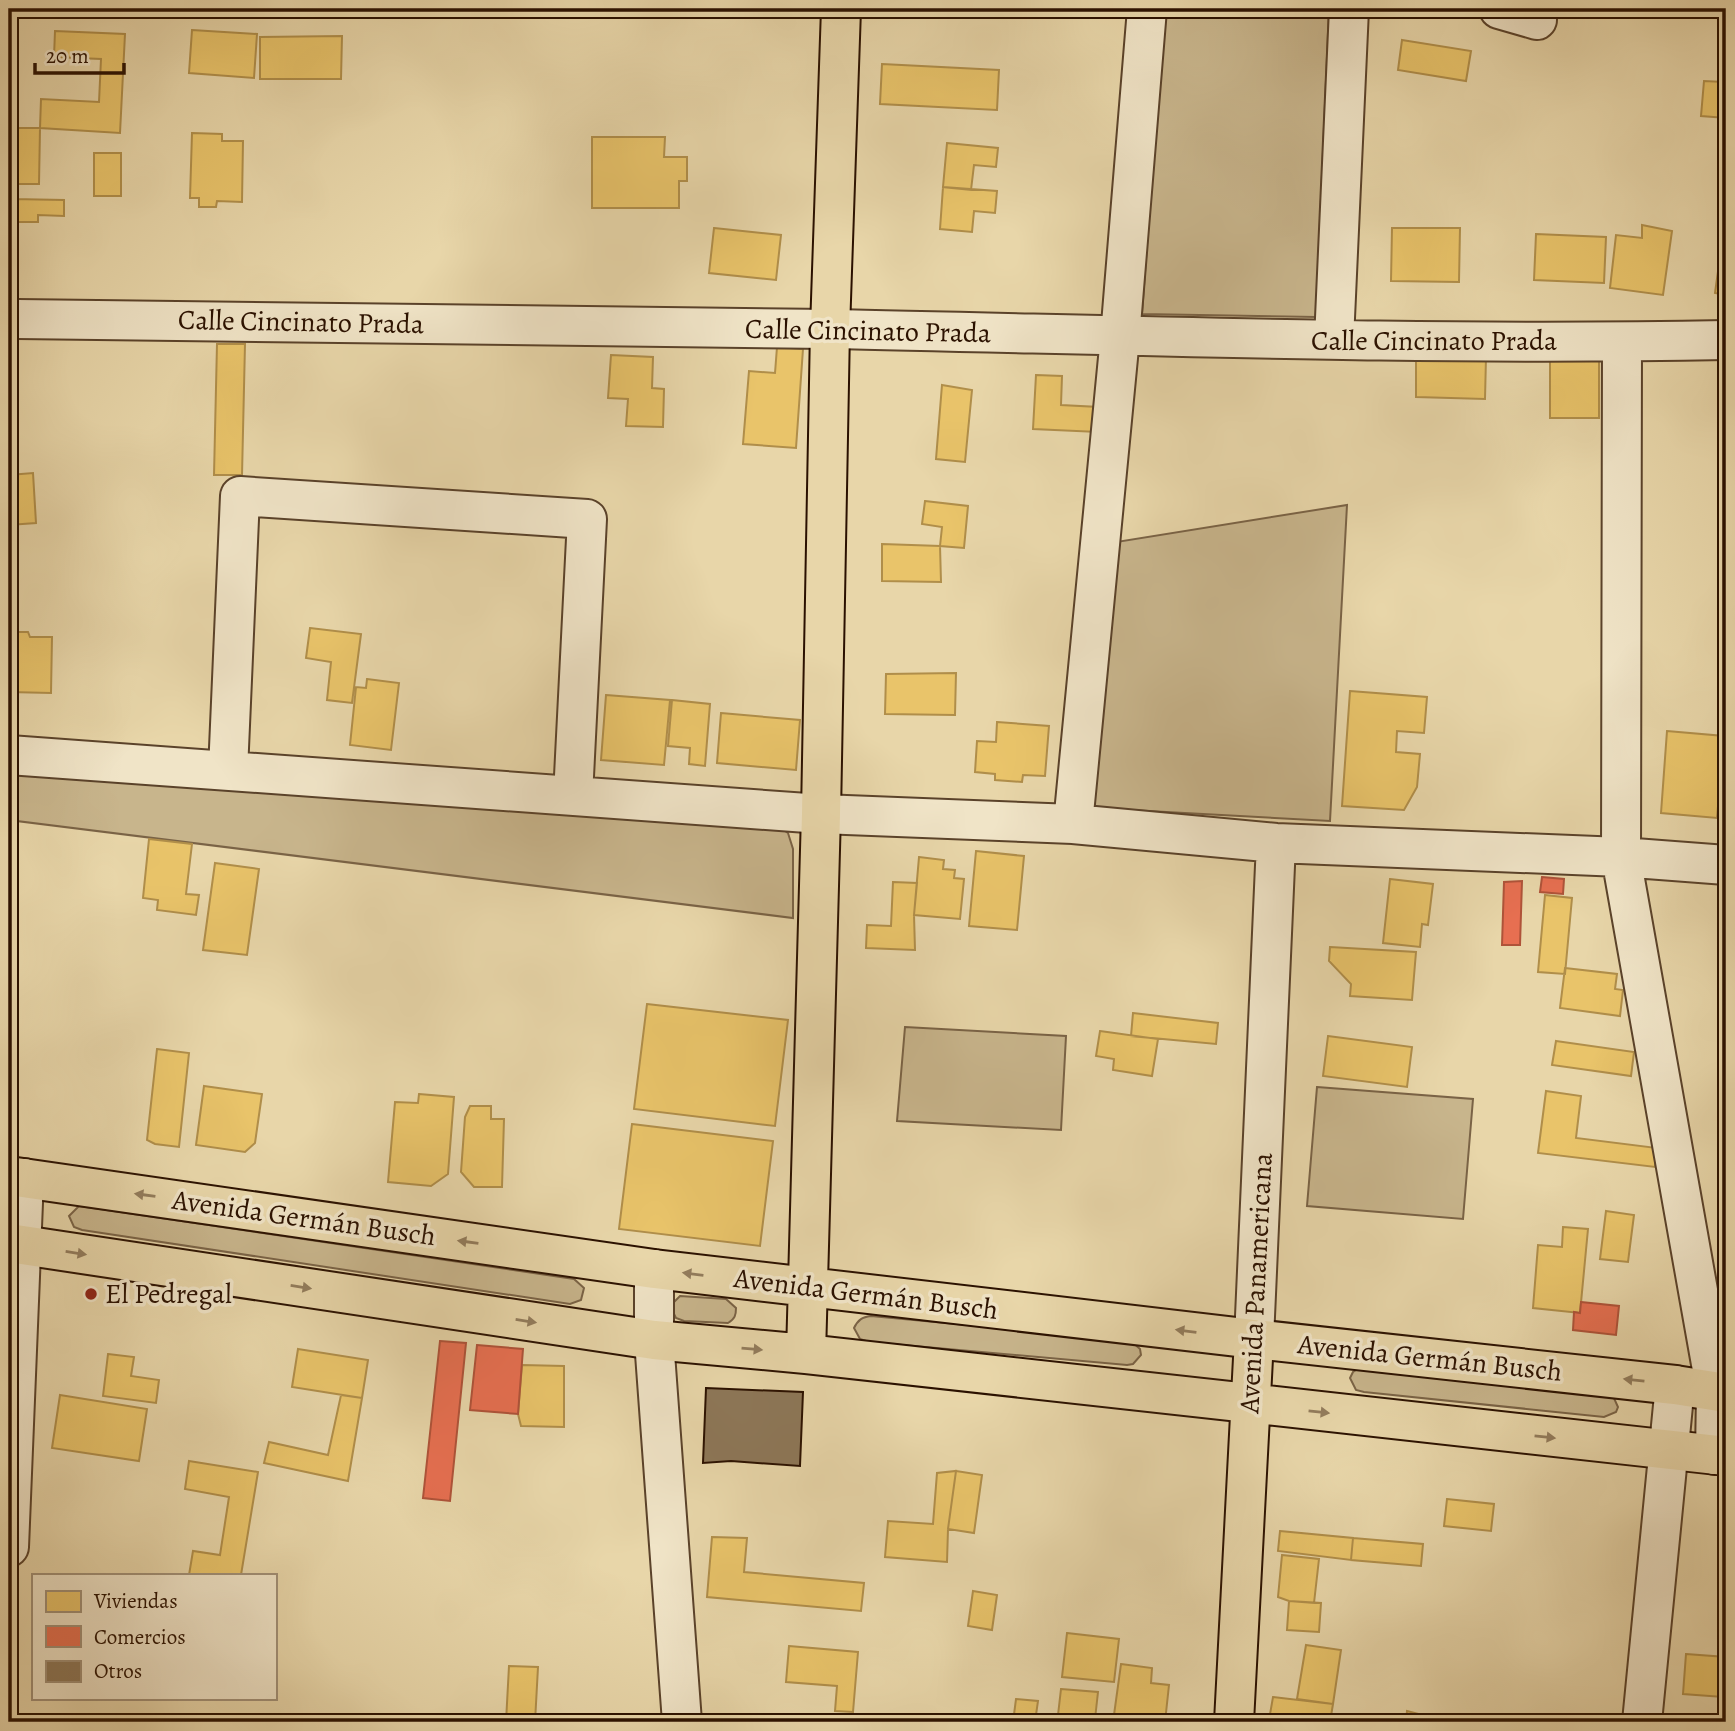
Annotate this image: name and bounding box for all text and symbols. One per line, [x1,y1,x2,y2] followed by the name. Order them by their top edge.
[35,32,124,76] scale bar
[46,42,89,70] text: 20 m
[178,301,424,343] street label: Calle Cincinato Prada
[745,310,991,352] street label: Calle Cincinato Prada
[1311,322,1557,360] street label: Calle Cincinato Prada
[1230,1152,1282,1415] street label: Avenida Panamericana
[169,1181,438,1255] street label: Avenida Germán Busch
[134,1190,156,1201] one-way arrow
[456,1236,478,1247] one-way arrow
[65,1248,87,1259] one-way arrow
[731,1259,1000,1329] street label: Avenida Germán Busch
[682,1268,704,1279] one-way arrow
[105,1275,232,1313] place label: El Pedregal
[290,1282,312,1293] one-way arrow
[83,1286,99,1302] marker: El Pedregal
[515,1316,537,1327] one-way arrow
[1295,1325,1564,1391] street label: Avenida Germán Busch
[1175,1326,1197,1337] one-way arrow
[741,1344,763,1355] one-way arrow
[1623,1375,1645,1386] one-way arrow
[1308,1406,1330,1417] one-way arrow
[1534,1431,1556,1442] one-way arrow
[32,1574,276,1700] legend
[93,1587,178,1615] text: Viviendas
[94,1623,186,1651] text: Comercios
[94,1657,142,1685] text: Otros

